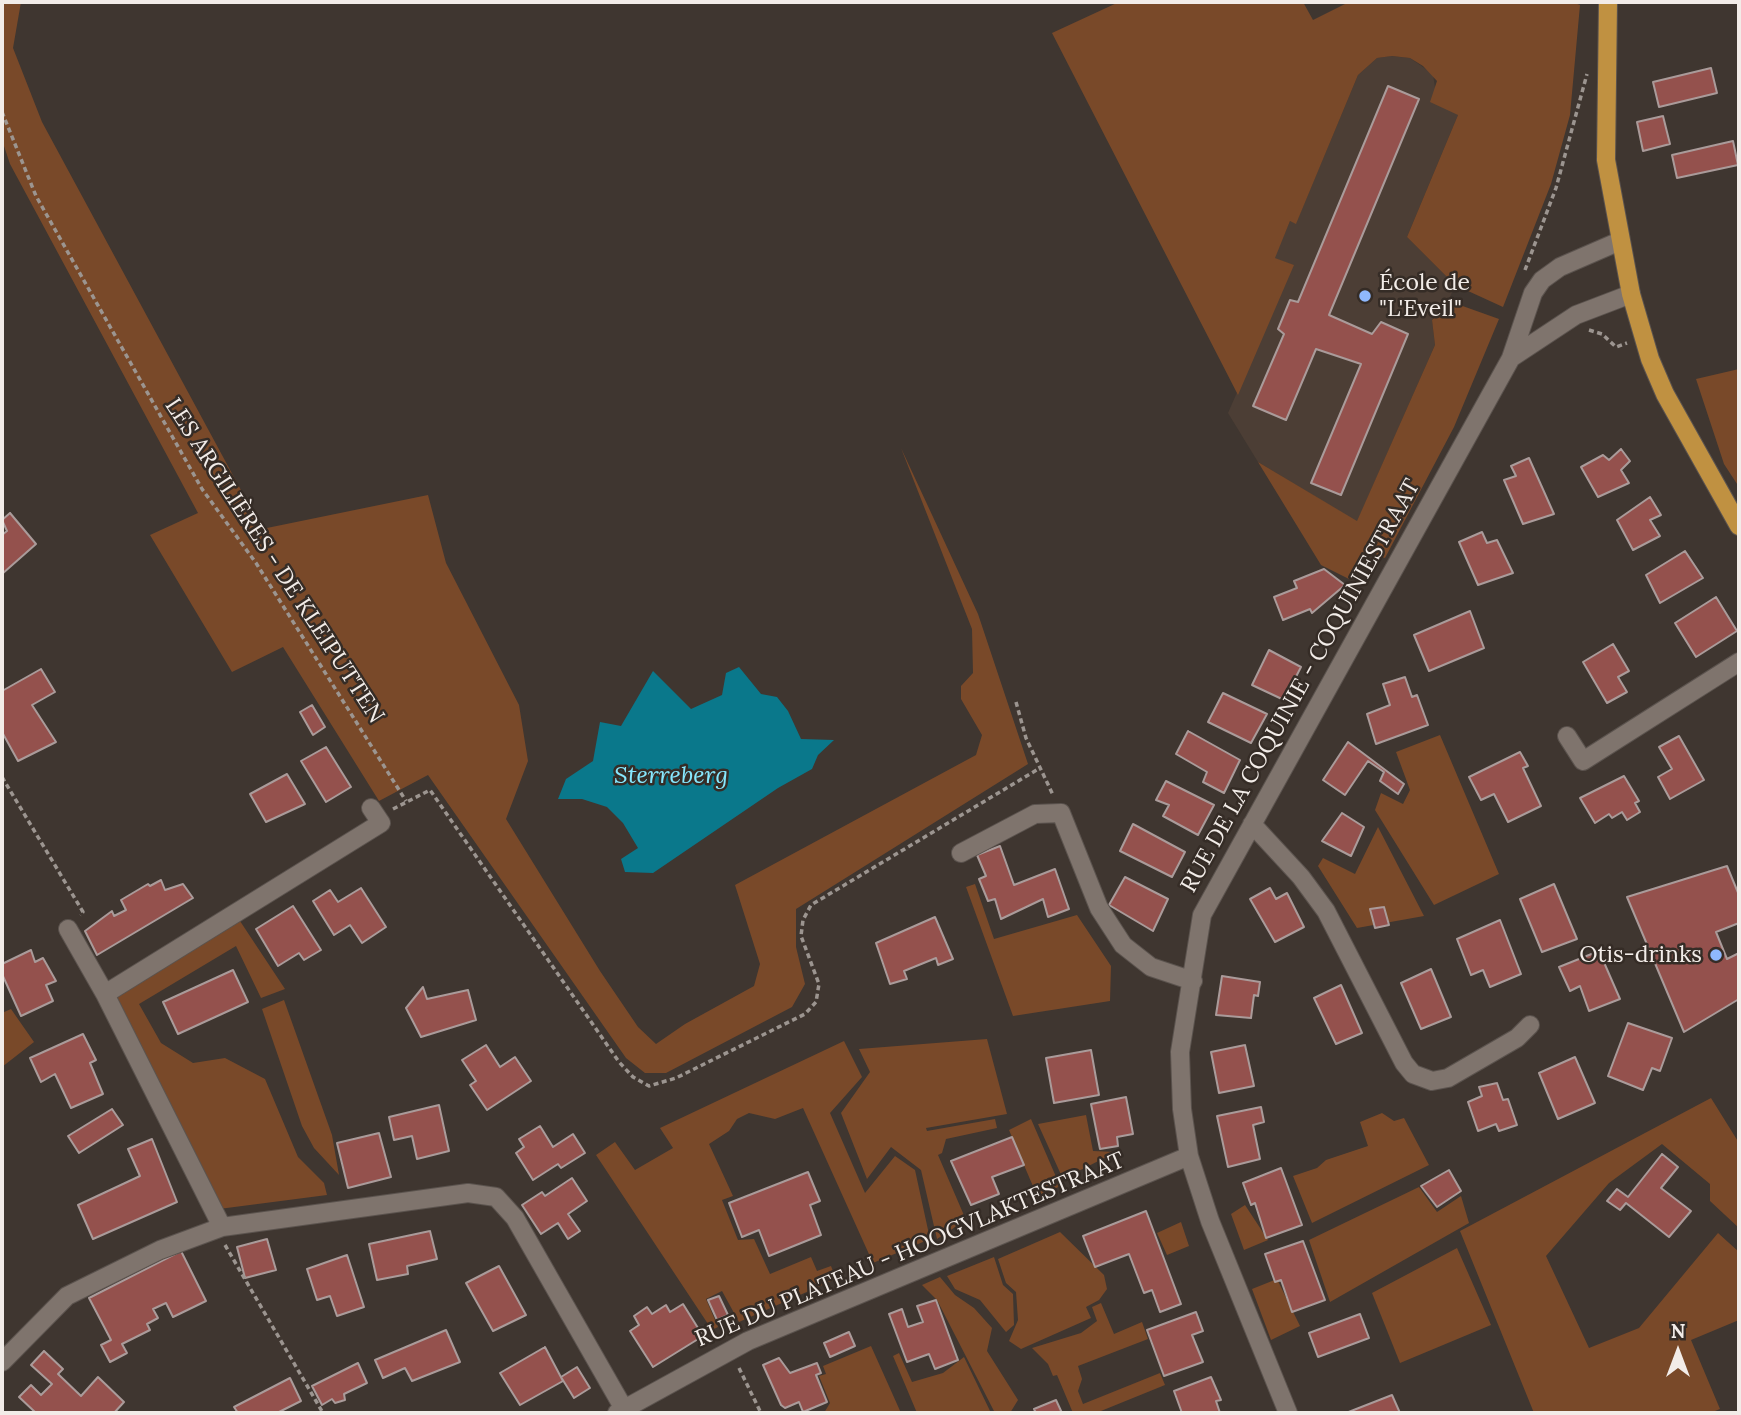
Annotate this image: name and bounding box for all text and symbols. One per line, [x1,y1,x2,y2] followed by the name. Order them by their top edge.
[1379,269,1470,323] place label: École de "L'Eveil"
[1357,288,1373,304] marker: École de "L'Eveil"
[158,393,390,729] street label: LES ARGILIÈRES - DE KLEIPUTTEN
[1175,475,1427,897] street label: RUE DE LA COQUINIE - COQUINIESTRAAT
[614,762,728,790] water label: Sterreberg
[1579,941,1702,969] place label: Otis-drinks
[1708,947,1724,963] marker: Otis-drinks
[691,1147,1129,1353] street label: RUE DU PLATEAU - HOOGVLAKTESTRAAT
[1643,1317,1713,1387] north arrow
[1671,1319,1685,1343] text: N

